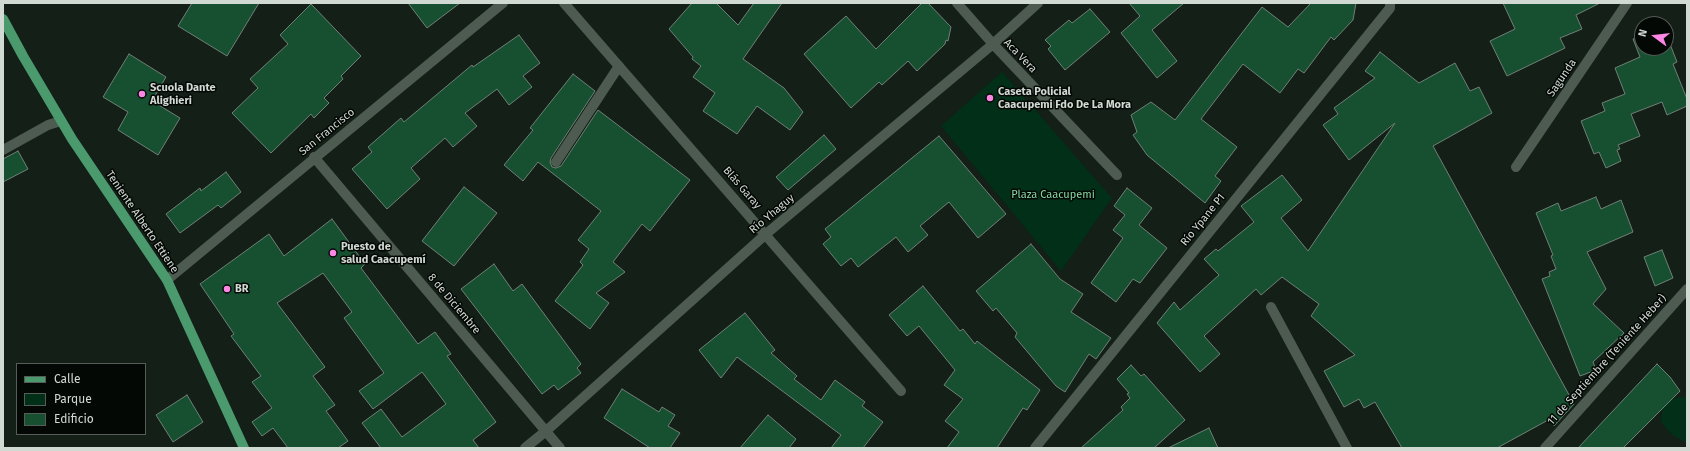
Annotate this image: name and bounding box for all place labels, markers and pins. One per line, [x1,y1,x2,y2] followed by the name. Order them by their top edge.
[150,81,216,107] place label: Scuola Dante Alighieri
[998,85,1131,111] place label: Caseta Policial Caacupemi Fdo De La Mora
[137,89,147,99] marker: Scuola Dante Alighieri
[985,93,995,103] marker: Caseta Policial Caacupemi Fdo De La Mora
[341,240,426,266] place label: Puesto de salud Caacupemí
[328,248,338,258] marker: Puesto de salud Caacupemí
[235,282,249,296] place label: BR
[222,284,232,294] marker: BR

